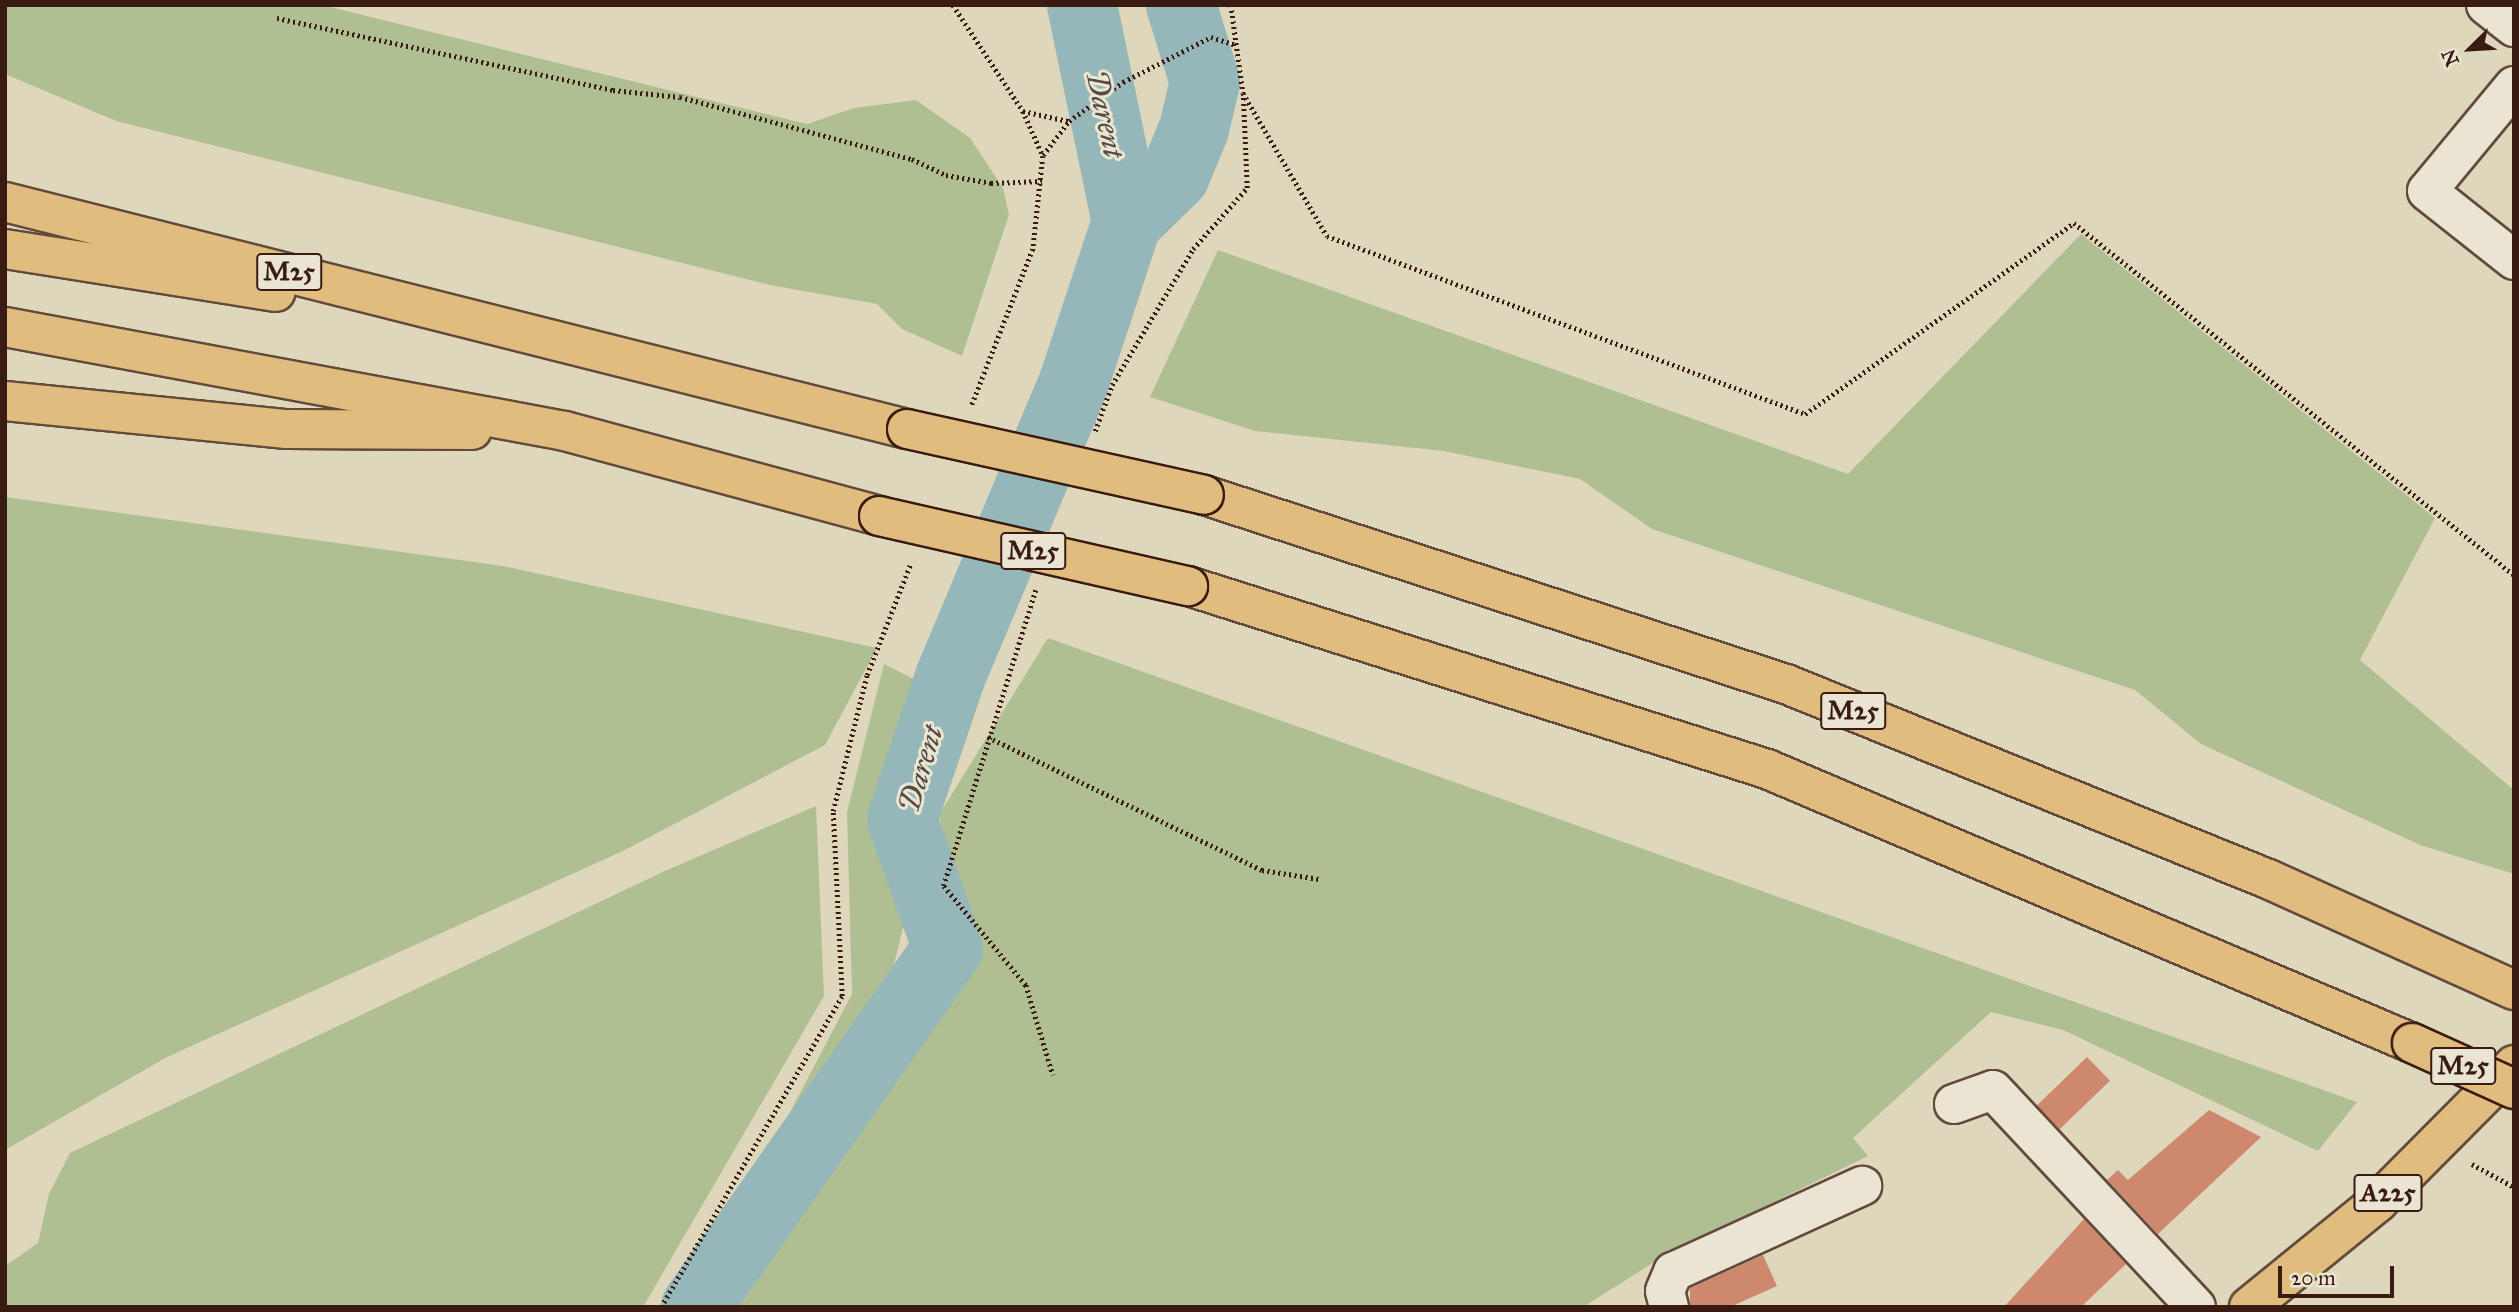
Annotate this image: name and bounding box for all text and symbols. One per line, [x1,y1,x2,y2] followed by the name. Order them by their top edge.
[2435,14,2505,84] north arrow
[2437,46,2464,70] text: N
[1078,67,1132,161] water label: Darent
[256,249,322,294] road number: M25
[1000,528,1066,573] road number: M25
[1820,688,1886,734] road number: M25
[891,721,951,817] water label: Darent
[2430,1044,2496,1088] road number: M25
[2353,1170,2423,1216] road number: A225
[2281,1252,2396,1296] scale bar
[2291,1265,2336,1291] text: 20 m

